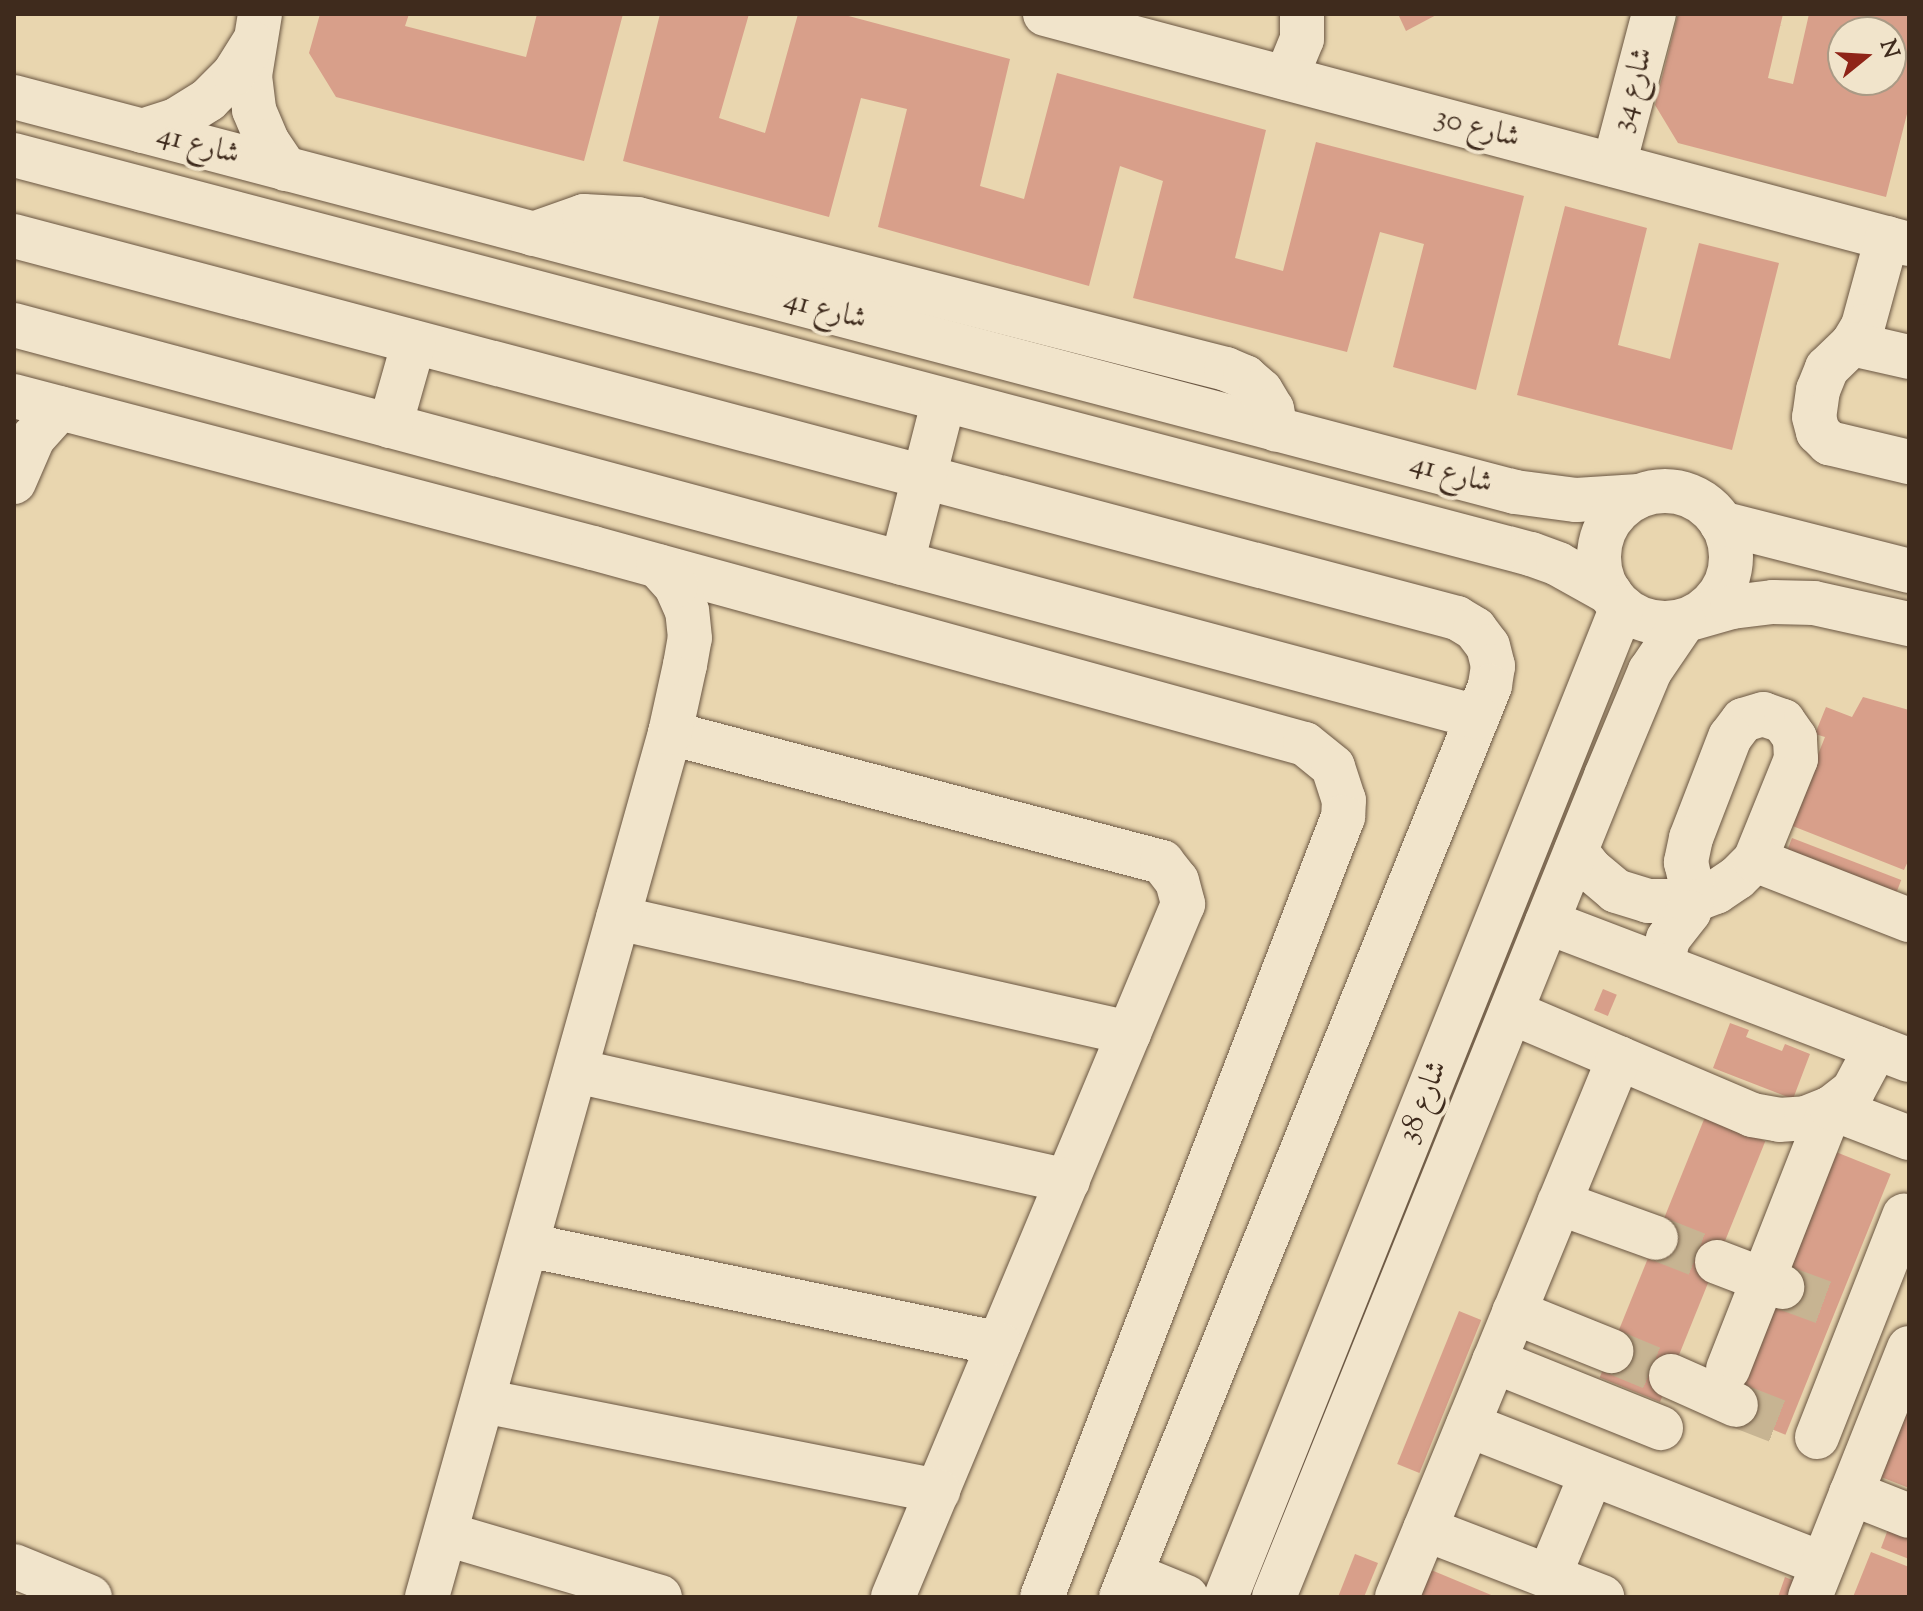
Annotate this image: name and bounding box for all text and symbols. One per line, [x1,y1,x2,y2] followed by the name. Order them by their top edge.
[1827,16,1907,96] north arrow
[1870,36,1906,62] text: N
[1606,44,1662,136] street label: شارع 34
[1431,100,1523,158] street label: شارع 30
[153,118,243,174] street label: شارع 41
[780,283,870,339] street label: شارع 41
[1406,447,1496,503] street label: شارع 41
[1391,1056,1457,1148] street label: شارع 38

